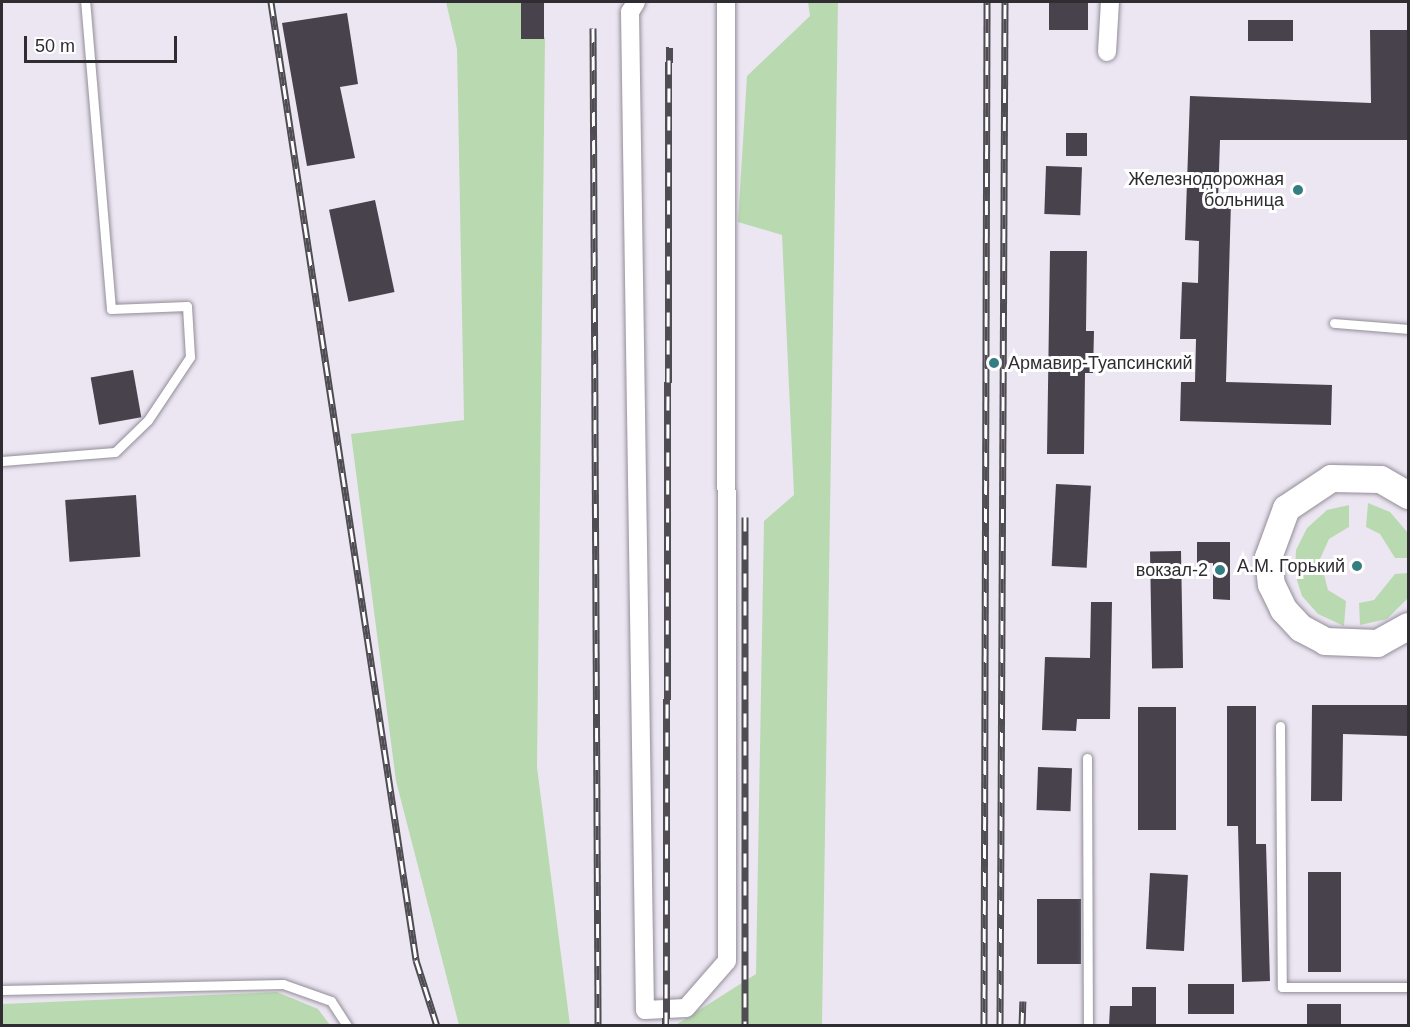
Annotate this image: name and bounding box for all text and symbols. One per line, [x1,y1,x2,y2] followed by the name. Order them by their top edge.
[27,24,180,62] scale bar
[35,36,75,56] text: 50 m
[1128,169,1284,212] place label: Железнодорожная больница
[1289,181,1307,199] marker: Железнодорожная больница
[1008,352,1193,374] place label: Армавир-Туапсинский
[985,354,1003,372] marker: Армавир-Туапсинский
[1237,555,1345,577] place label: А.М. Горький
[1136,559,1208,581] place label: вокзал-2
[1350,559,1364,573] marker: А.М. Горький
[1213,563,1227,577] marker: вокзал-2

